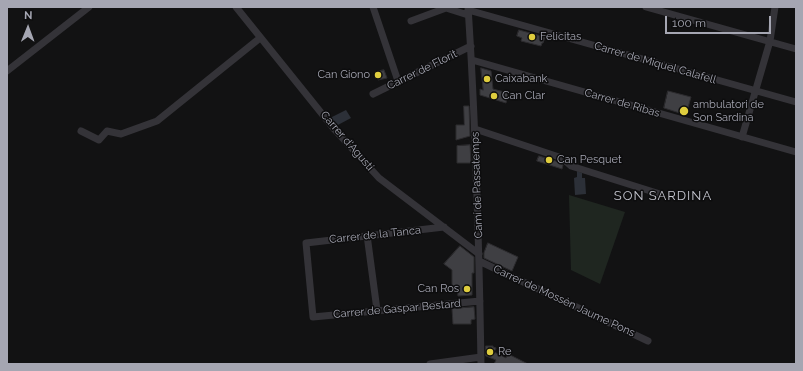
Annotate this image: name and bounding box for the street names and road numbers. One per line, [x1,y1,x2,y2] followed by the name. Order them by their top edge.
[592,39,718,87] street label: Carrer de Miquel Calafell
[385,47,459,93] street label: Carrer de Florit
[583,86,661,120] street label: Carrer de Ribas
[318,109,376,173] street label: Carrer d'Agustí
[469,132,485,238] street label: Camí de Passatemps
[329,224,421,246] street label: Carrer de la Tanca
[491,262,637,340] street label: Carrer de Mossèn Jaume Pons
[333,297,461,321] street label: Carrer de Gaspar Bestard

